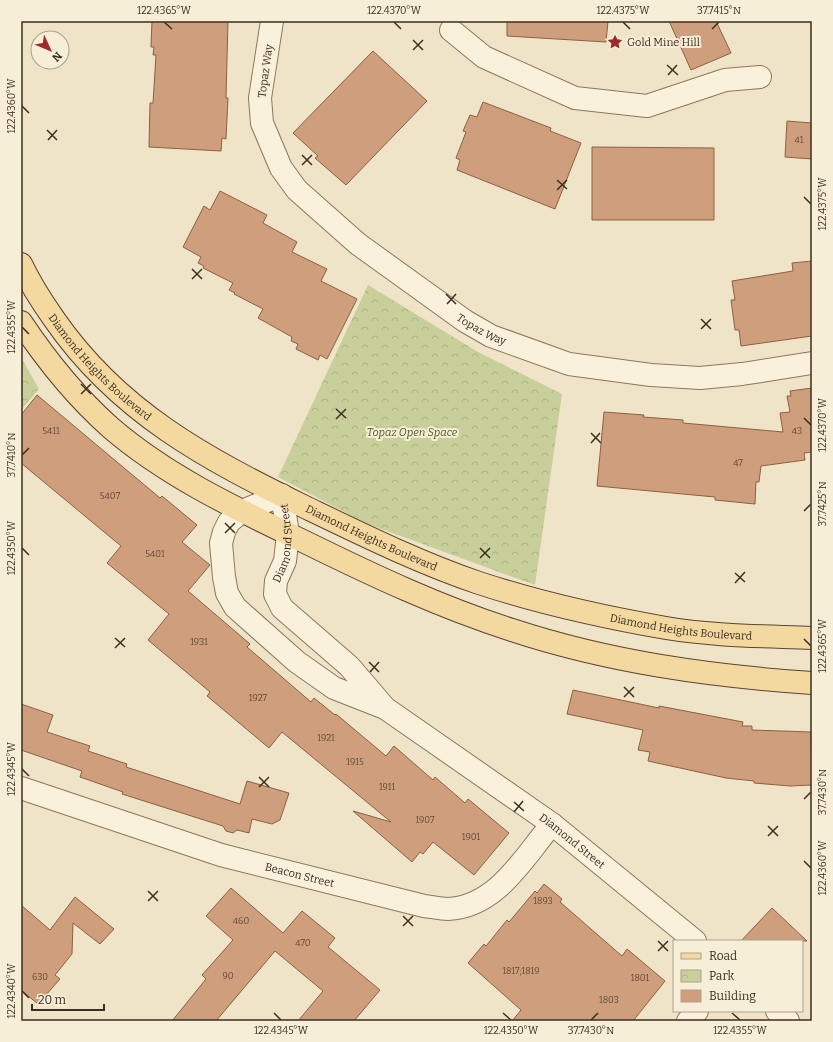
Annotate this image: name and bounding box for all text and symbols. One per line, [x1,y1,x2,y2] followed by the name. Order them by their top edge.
[137,5,192,17] text: 122.4365°W
[367,5,422,17] text: 122.4370°W
[597,5,650,17] text: 122.4375°W
[697,5,741,17] text: 37.7415°N
[30,30,70,70] north arrow
[606,33,624,51] place icon: Gold Mine Hill
[627,36,700,49] place label: Gold Mine Hill
[255,43,276,99] street label: Topaz Way
[49,49,64,65] text: N
[6,78,18,134] text: 122.4360°W
[795,135,804,145] house number: 41
[817,177,829,230] text: 122.4375°W
[6,300,18,354] text: 122.4355°W
[454,311,508,348] street label: Topaz Way
[45,312,154,424] street label: Diamond Heights Boulevard
[817,397,829,452] text: 122.4370°W
[42,426,60,436] house number: 5411
[367,426,458,439] park label: Topaz Open Space
[792,426,802,436] house number: 43
[6,433,18,477] text: 37.7410°N
[733,458,743,468] house number: 47
[817,481,829,527] text: 37.7425°N
[100,491,121,501] house number: 5407
[303,502,440,574] street label: Diamond Heights Boulevard
[270,503,295,585] street label: Diamond Street
[6,520,18,575] text: 122.4350°W
[145,549,165,559] house number: 5401
[609,612,753,643] street label: Diamond Heights Boulevard
[817,618,829,673] text: 122.4365°W
[190,637,208,647] house number: 1931
[249,693,268,703] house number: 1927
[317,733,335,743] house number: 1921
[6,741,18,796] text: 122.4345°W
[346,757,364,767] house number: 1915
[817,769,829,815] text: 37.7430°N
[379,782,395,792] house number: 1911
[537,811,607,872] street label: Diamond Street
[415,815,435,825] house number: 1907
[462,832,481,842] house number: 1901
[817,840,829,896] text: 122.4360°W
[263,860,336,890] street label: Beacon Street
[533,896,553,906] house number: 1893
[233,916,249,926] house number: 460
[295,938,311,948] house number: 470
[673,940,803,1012] legend
[709,949,737,963] text: Road
[6,963,18,1019] text: 122.4340°W
[502,966,540,976] house number: 1817;1819
[709,969,735,983] text: Park
[222,971,234,981] house number: 90
[32,972,48,982] house number: 630
[631,973,650,983] house number: 1801
[32,986,104,1012] scale bar
[709,989,756,1003] text: Building
[38,993,67,1007] text: 20 m
[599,995,619,1005] house number: 1803
[254,1025,309,1037] text: 122.4345°W
[484,1025,539,1037] text: 122.4350°W
[568,1025,614,1037] text: 37.7430°N
[713,1025,767,1037] text: 122.4355°W

